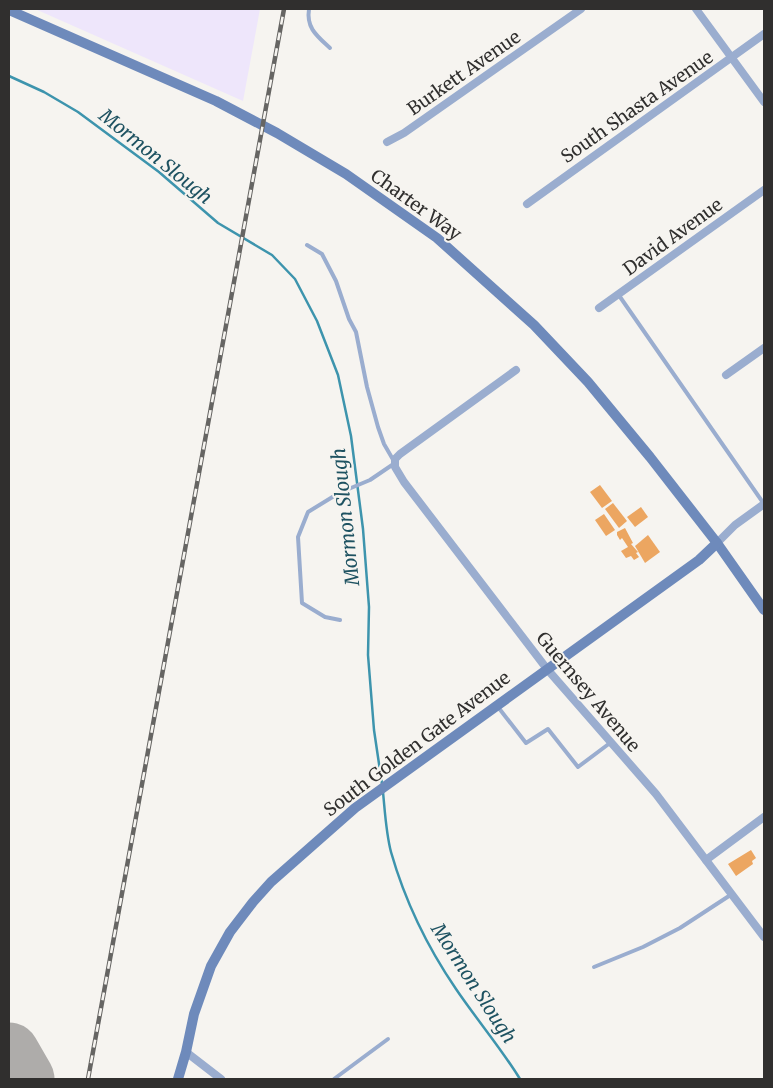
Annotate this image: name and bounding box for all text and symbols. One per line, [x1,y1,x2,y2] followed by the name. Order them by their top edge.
[403,25,525,120] street label: Burkett Avenue
[556,45,717,168] street label: South Shasta Avenue
[94,102,217,209] water label: Mormon Slough
[366,164,467,246] street label: Charter Way
[619,193,727,280] street label: David Avenue
[326,447,364,588] water label: Mormon Slough
[531,627,645,756] street label: Guernsey Avenue
[319,666,514,821] street label: South Golden Gate Avenue
[426,918,522,1048] water label: Mormon Slough

